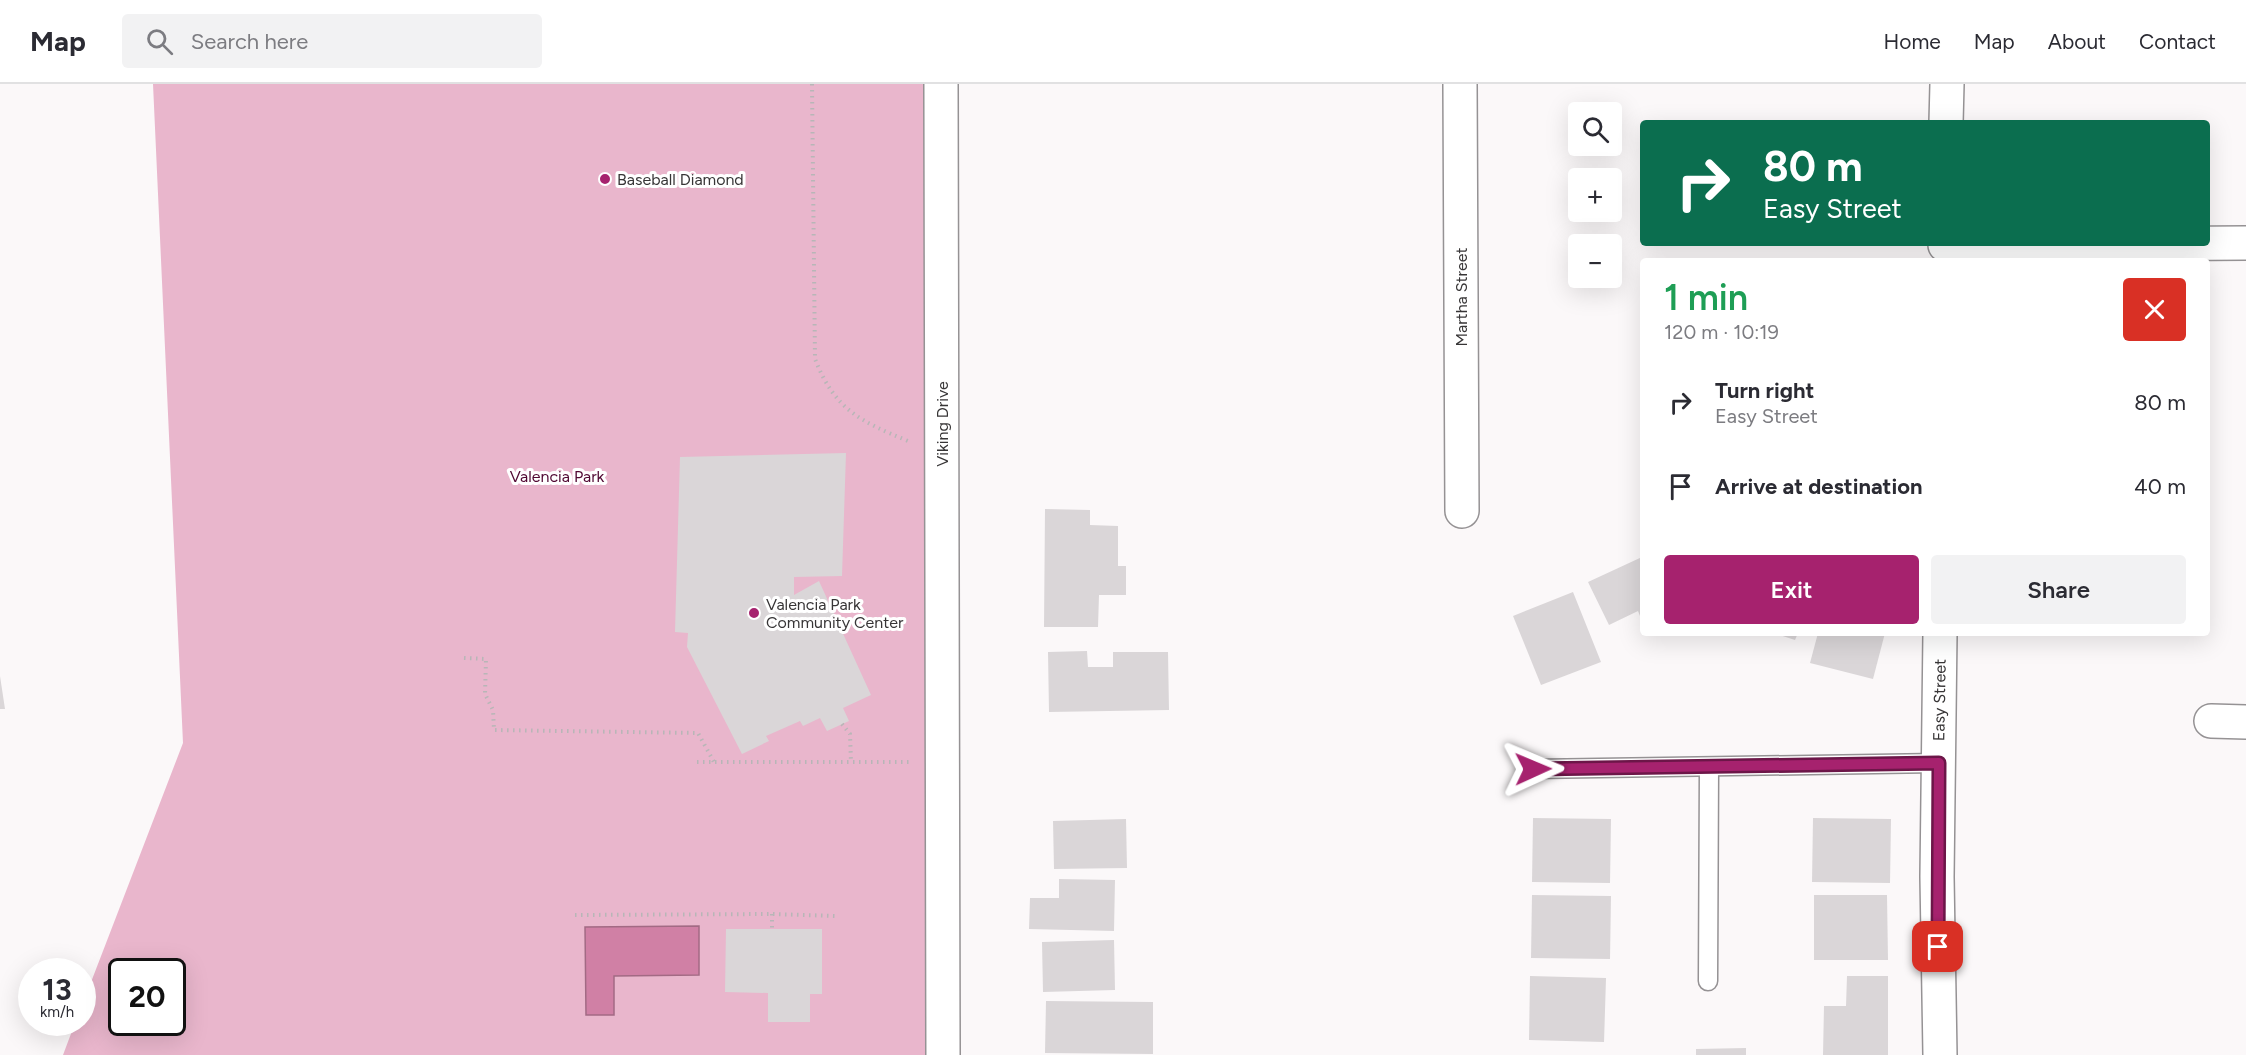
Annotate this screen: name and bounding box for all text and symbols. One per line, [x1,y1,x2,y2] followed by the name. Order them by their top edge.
[122,14,542,68] search box
[30,24,86,58] text: Map
[143,25,176,58] icon: search
[191,28,308,55] text: Search here
[1884,29,1941,54] text: Home
[1974,29,2015,54] text: Map
[2048,29,2106,54] text: About
[2139,29,2216,54] text: Contact
[1568,102,1622,288] map controls
[1568,102,1622,156] button: search
[1763,141,1863,192] text: 80 m
[1664,144,1742,222] icon: right
[1568,168,1622,222] button: +
[617,170,744,189] place label: Baseball Diamond
[598,172,612,186] marker: Baseball Diamond
[1763,192,1902,225] text: Easy Street
[1568,234,1622,288] button: −
[1452,248,1471,347] street label: Martha Street
[1664,276,1748,319] text: 1 min
[2123,278,2186,341] button: close
[1664,320,1779,344] text: 120 m · 10:19
[1715,377,1814,404] text: Turn right
[933,381,952,467] street label: Viking Drive
[1664,386,1697,419] icon: right
[2134,389,2186,416] text: 80 m
[1715,404,1818,428] text: Easy Street
[510,467,605,486] park label: Valencia Park
[1664,470,1697,503] icon: arrive
[1715,473,1923,500] text: Arrive at destination
[2134,473,2186,500] text: 40 m
[1664,555,1919,624] button: Exit
[1931,555,2186,624] button: Share
[766,595,904,632] place label: Valencia Park Community Center
[747,606,761,620] marker: Valencia Park Community Center
[1929,659,1950,741] street label: Easy Street
[1501,737,1565,801] position arrow
[1912,921,1963,972] pin
[1921,930,1954,963] icon: arrive
[108,958,186,1036] speed limit sign: 20
[42,971,72,1008] text: 13
[40,1003,74,1021] text: km/h

